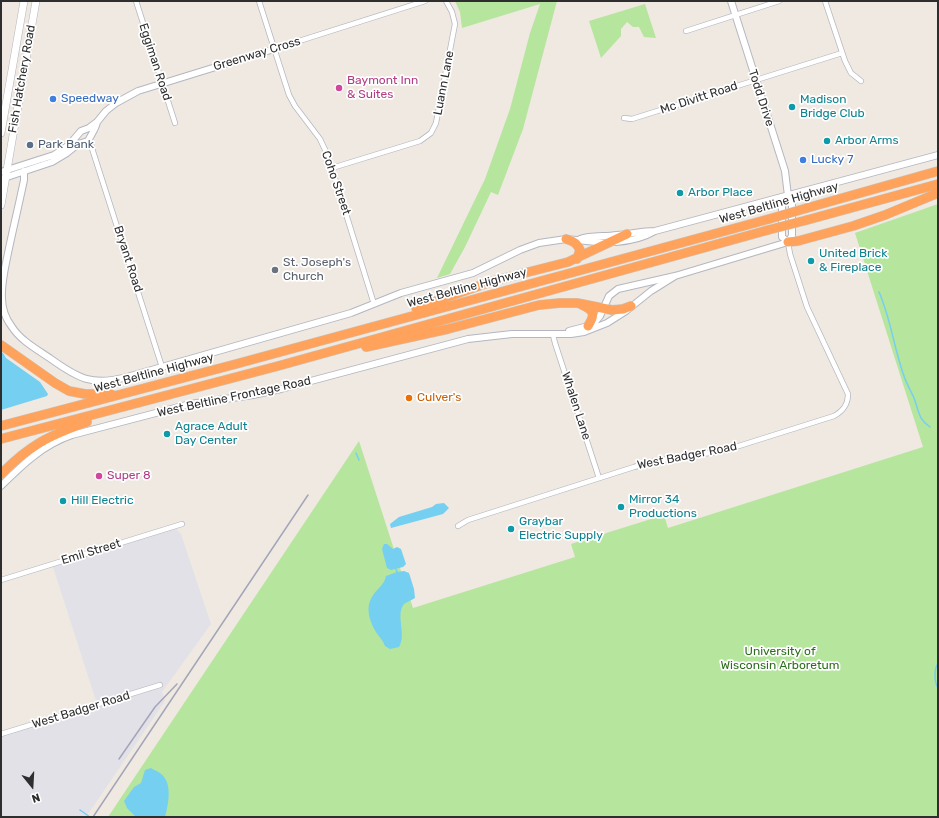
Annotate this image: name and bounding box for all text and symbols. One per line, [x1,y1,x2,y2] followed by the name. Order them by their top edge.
[136,22,174,102] street label: Eggiman Road
[5,24,39,134] street label: Fish Hatchery Road
[212,34,302,74] street label: Greenway Cross
[431,50,457,116] street label: Luann Lane
[745,68,777,128] street label: Todd Drive
[347,74,418,102] place label: Baymont Inn & Suites
[658,79,740,117] street label: Mc Divitt Road
[334,83,344,93] marker: Baymont Inn & Suites
[61,92,119,106] place label: Speedway
[800,93,865,121] place label: Madison Bridge Club
[48,94,58,104] marker: Speedway
[787,102,797,112] marker: Madison Bridge Club
[835,134,899,148] place label: Arbor Arms
[822,136,832,146] marker: Arbor Arms
[38,138,94,152] place label: Park Bank
[25,140,35,150] marker: Park Bank
[318,149,354,217] street label: Coho Street
[811,153,853,167] place label: Lucky 7
[798,155,808,165] marker: Lucky 7
[718,179,840,227] street label: West Beltline Highway
[688,186,753,200] place label: Arbor Place
[675,188,685,198] marker: Arbor Place
[111,224,145,294] street label: Bryant Road
[819,247,887,275] place label: United Brick & Fireplace
[283,256,351,284] place label: St. Joseph's Church
[806,256,816,266] marker: United Brick & Fireplace
[270,265,280,275] marker: St. Joseph's Church
[406,265,528,311] street label: West Beltline Highway
[93,350,215,396] street label: West Beltline Highway
[558,370,594,442] street label: Whalen Lane
[156,374,312,420] street label: West Beltline Frontage Road
[417,391,461,405] place label: Culver's
[404,393,414,403] marker: Culver's
[175,420,247,448] place label: Agrace Adult Day Center
[162,429,172,439] marker: Agrace Adult Day Center
[636,439,738,473] street label: West Badger Road
[107,469,151,483] place label: Super 8
[94,471,104,481] marker: Super 8
[629,493,697,521] place label: Mirror 34 Productions
[71,494,134,508] place label: Hill Electric
[58,496,68,506] marker: Hill Electric
[616,502,626,512] marker: Mirror 34 Productions
[519,515,603,543] place label: Graybar Electric Supply
[506,524,516,534] marker: Graybar Electric Supply
[60,536,122,568] street label: Emil Street
[721,645,839,673] park label: University of Wisconsin Arboretum
[30,688,132,732] street label: West Badger Road
[12,766,52,806] north arrow
[30,790,42,805] text: N

